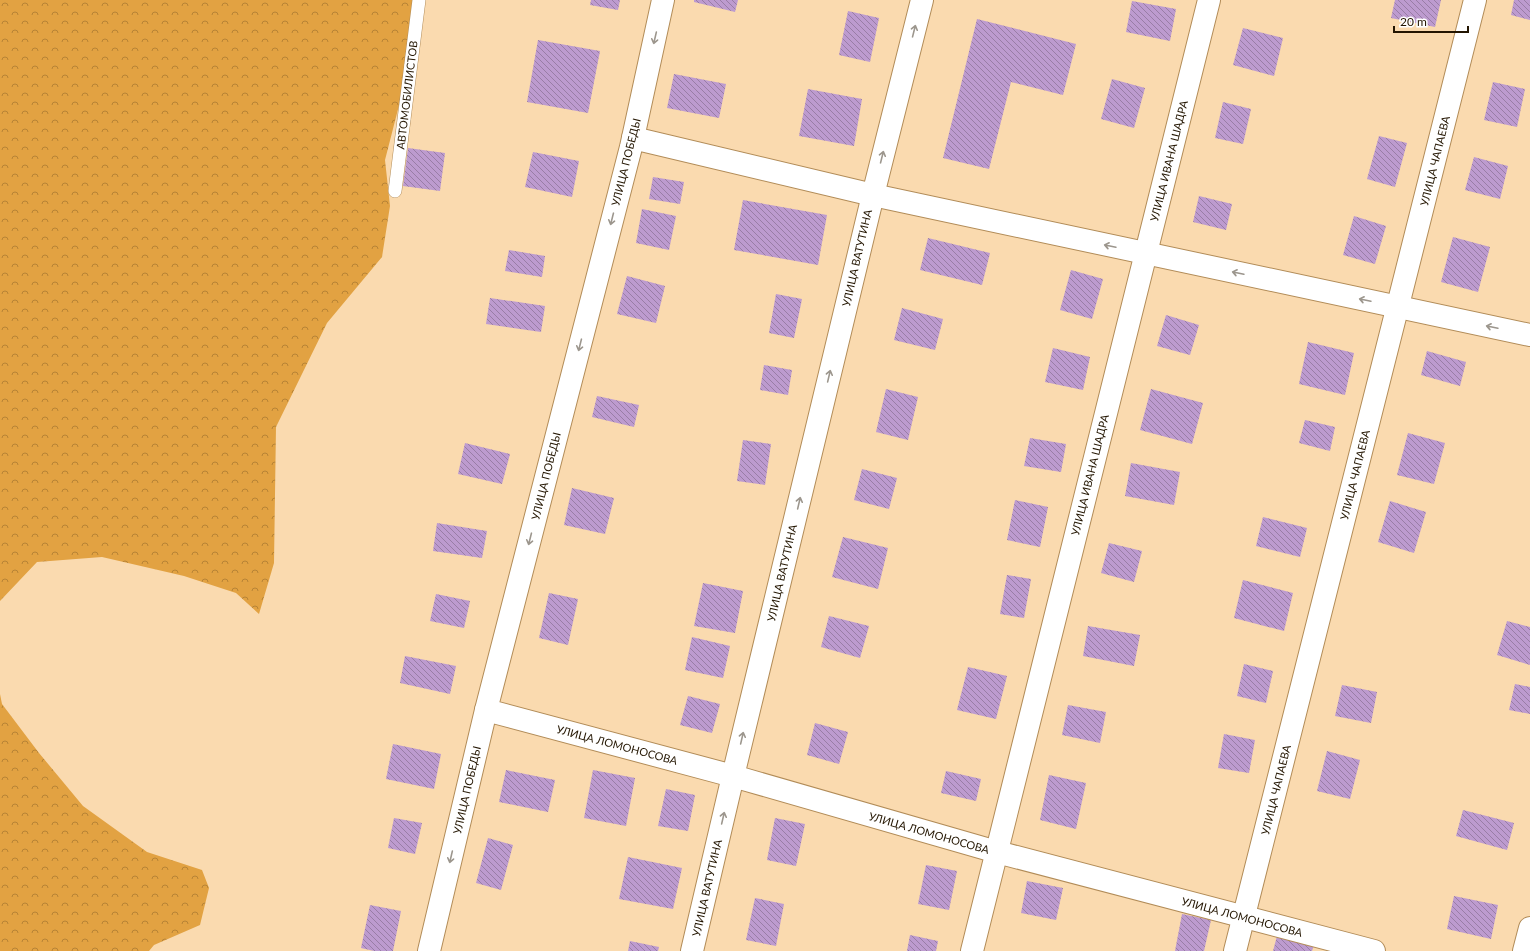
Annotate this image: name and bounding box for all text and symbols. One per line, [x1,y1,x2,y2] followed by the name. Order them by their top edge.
[1394,8,1468,34] scale bar
[1400,14,1427,29] text: 20 m
[910,25,918,38] one-way arrow
[651,31,659,44] one-way arrow
[393,40,420,150] street label: АВТОМОБИЛИСТОВ
[1147,98,1190,223] street label: УЛИЦА ИВАНА ШАДРА
[1417,114,1452,207] street label: УЛИЦА ЧАПАЕВА
[608,117,643,207] street label: УЛИЦА ПОБЕДЫ
[879,151,886,164] one-way arrow
[839,208,874,308] street label: УЛИЦА ВАТУТИНА
[608,212,616,225] one-way arrow
[1104,241,1117,249] one-way arrow
[1231,268,1244,276] one-way arrow
[1359,295,1372,303] one-way arrow
[1486,322,1499,330] one-way arrow
[576,338,583,351] one-way arrow
[826,370,833,383] one-way arrow
[1068,412,1111,537] street label: УЛИЦА ИВАНА ШАДРА
[1337,428,1372,521] street label: УЛИЦА ЧАПАЕВА
[528,431,563,521] street label: УЛИЦА ПОБЕДЫ
[795,496,803,509] one-way arrow
[764,523,799,623] street label: УЛИЦА ВАТУТИНА
[526,532,533,545] one-way arrow
[555,722,680,767] street label: УЛИЦА ЛОМОНОСОВА
[739,732,747,745] one-way arrow
[1258,743,1293,836] street label: УЛИЦА ЧАПАЕВА
[450,745,483,835] street label: УЛИЦА ПОБЕДЫ
[867,809,992,856] street label: УЛИЦА ЛОМОНОСОВА
[720,811,728,824] one-way arrow
[689,838,724,938] street label: УЛИЦА ВАТУТИНА
[447,850,454,863] one-way arrow
[1180,894,1305,939] street label: УЛИЦА ЛОМОНОСОВА

